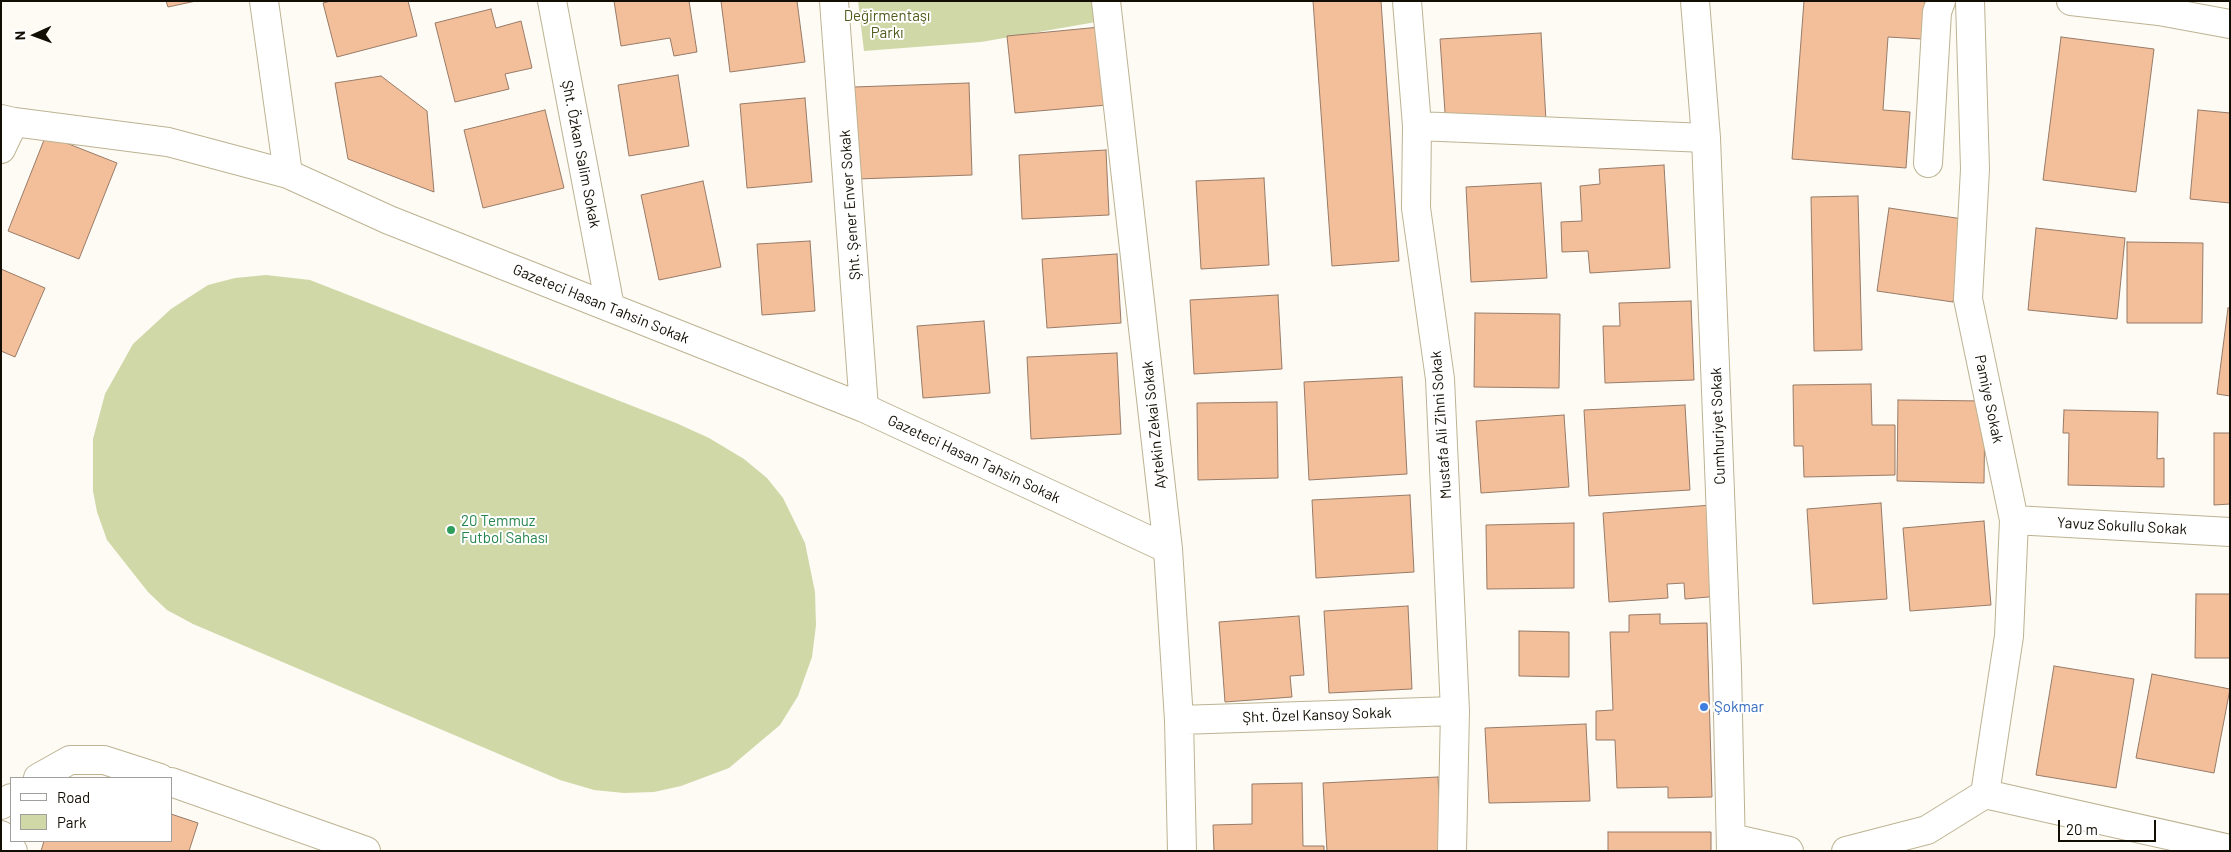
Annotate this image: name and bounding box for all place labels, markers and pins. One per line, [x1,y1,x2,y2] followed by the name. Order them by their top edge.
[461,512,548,547] place label: 20 Temmuz Futbol Sahası
[445,524,457,536] marker: 20 Temmuz Futbol Sahası
[1714,698,1764,716] place label: Şokmar
[1698,701,1710,713] marker: Şokmar

